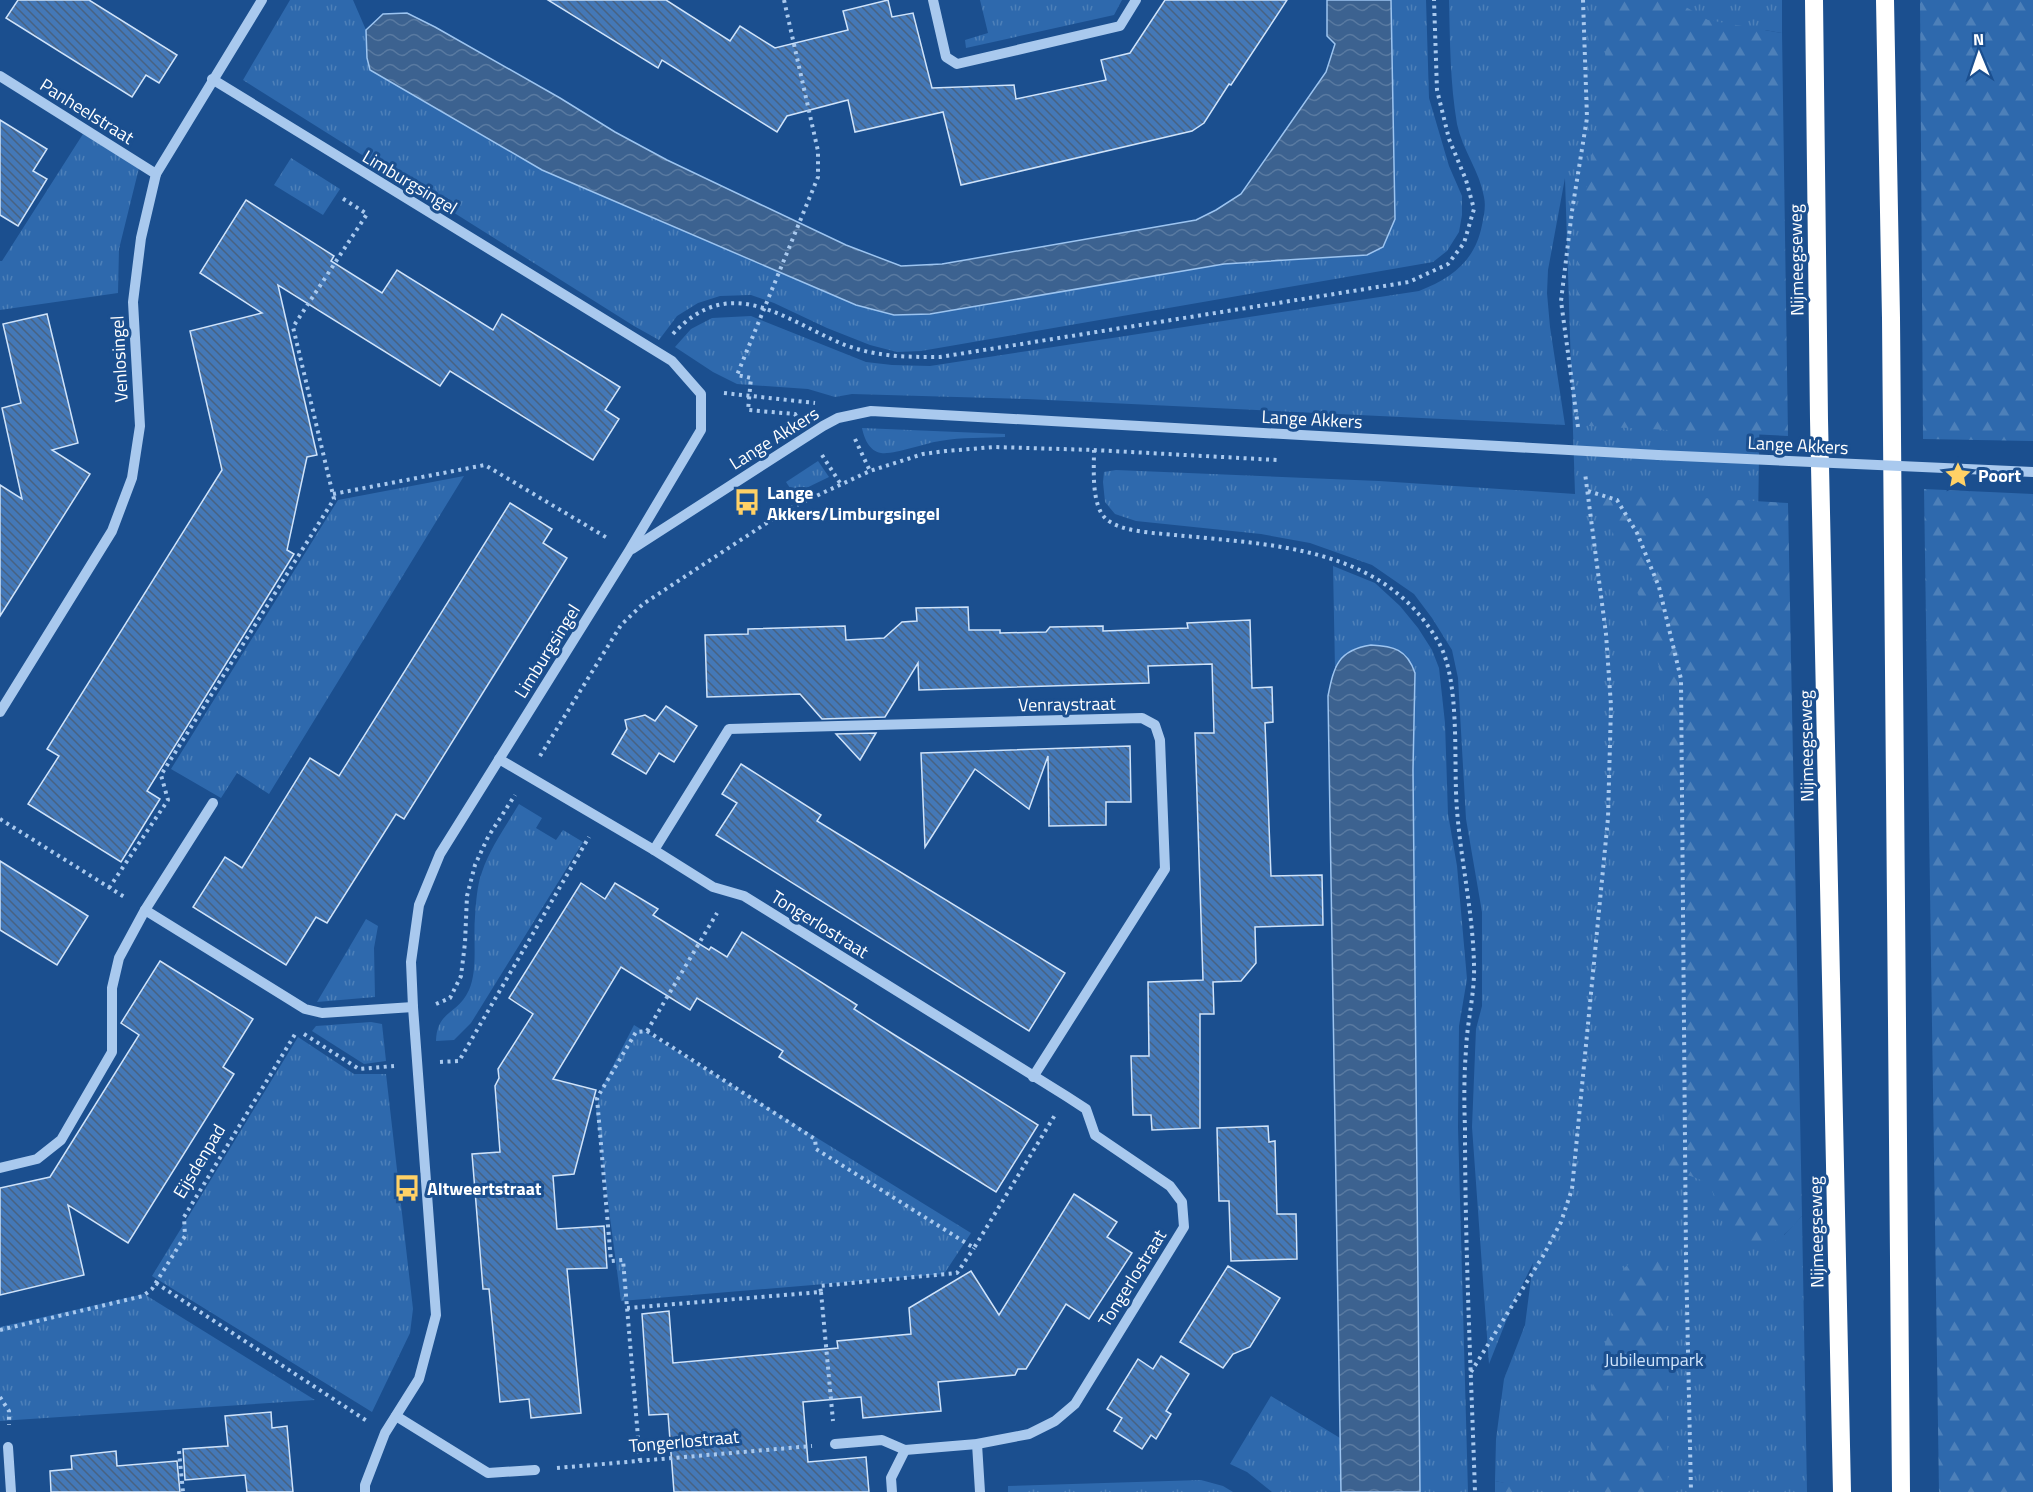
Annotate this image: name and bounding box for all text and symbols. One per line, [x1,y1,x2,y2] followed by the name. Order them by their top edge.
[1949,24,2009,84] north arrow
[1973,27,1984,51] text: N
[35,71,140,151] street label: Panheelstraat
[357,143,463,221] street label: Limburgsingel
[1782,204,1810,316] street label: Nijmeegseweg
[103,315,135,403] street label: Venlosingel
[724,400,824,476] street label: Lange Akkers
[1261,403,1363,435] street label: Lange Akkers
[1747,429,1849,461] street label: Lange Akkers
[1943,460,1973,490] place icon: Poort
[1978,462,2021,489] place label: Poort
[767,479,940,527] place label: Lange Akkers/Limburgsingel
[732,487,762,517] bus stop icon: Lange Akkers/Limburgsingel
[507,599,587,703] street label: Limburgsingel
[1018,690,1117,718] street label: Venraystraat
[1792,690,1820,802] street label: Nijmeegseweg
[766,883,875,965] street label: Tongerlostraat
[166,1119,232,1203] street label: Eijsdenpad
[392,1173,422,1203] bus stop icon: Altweertstraat
[427,1175,542,1202] place label: Altweertstraat
[1802,1176,1830,1288] street label: Nijmeegseweg
[1091,1223,1173,1332] street label: Tongerlostraat
[1604,1346,1704,1373] park label: Jubileumpark
[628,1423,741,1459] street label: Tongerlostraat

